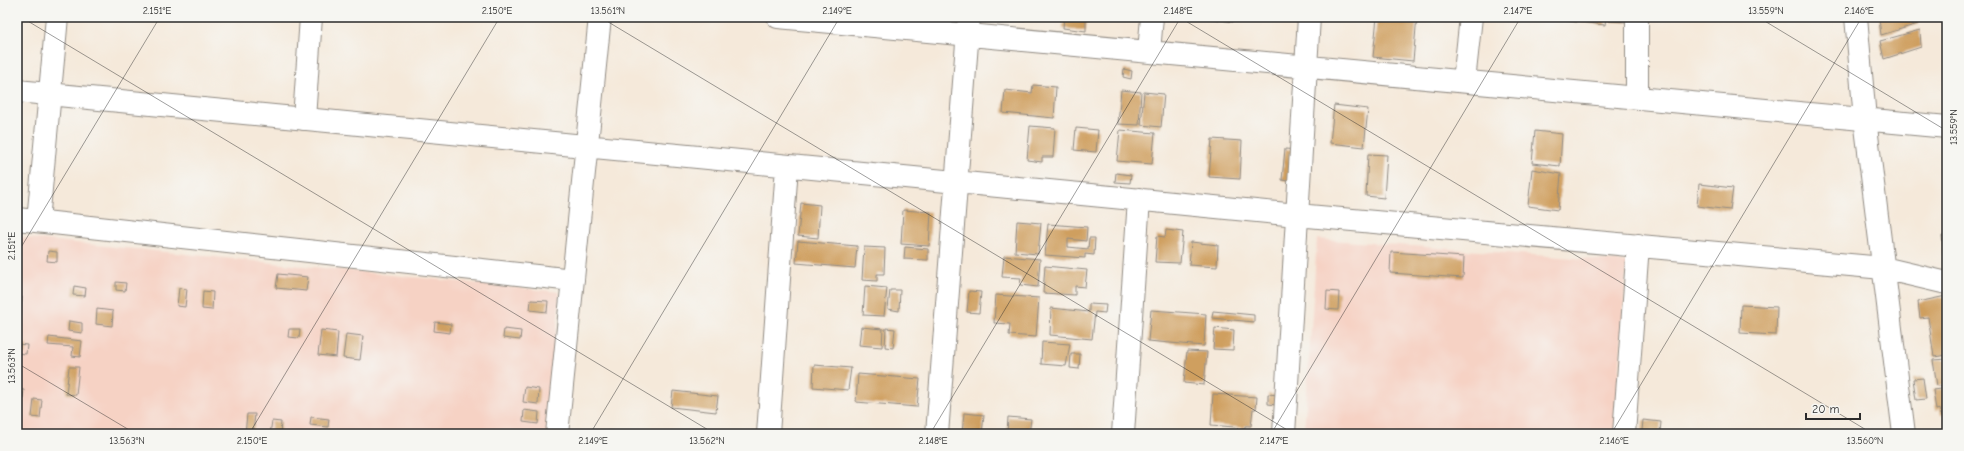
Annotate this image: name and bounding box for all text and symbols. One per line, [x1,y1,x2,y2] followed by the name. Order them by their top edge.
[143,5,171,17] text: 2.151°E
[482,5,512,17] text: 2.150°E
[591,5,625,17] text: 13.561°N
[822,5,852,17] text: 2.149°E
[1163,5,1193,17] text: 2.148°E
[1504,5,1532,17] text: 2.147°E
[1748,5,1784,17] text: 13.559°N
[1844,5,1874,17] text: 2.146°E
[1948,109,1960,145] text: 13.559°N
[6,232,18,260] text: 2.151°E
[6,348,18,384] text: 13.563°N
[1806,395,1860,421] scale bar
[1812,402,1840,416] text: 20 m
[109,435,145,447] text: 13.563°N
[237,435,267,447] text: 2.150°E
[578,435,608,447] text: 2.149°E
[689,435,725,447] text: 13.562°N
[918,435,948,447] text: 2.148°E
[1260,435,1288,447] text: 2.147°E
[1599,435,1629,447] text: 2.146°E
[1847,435,1883,447] text: 13.560°N

